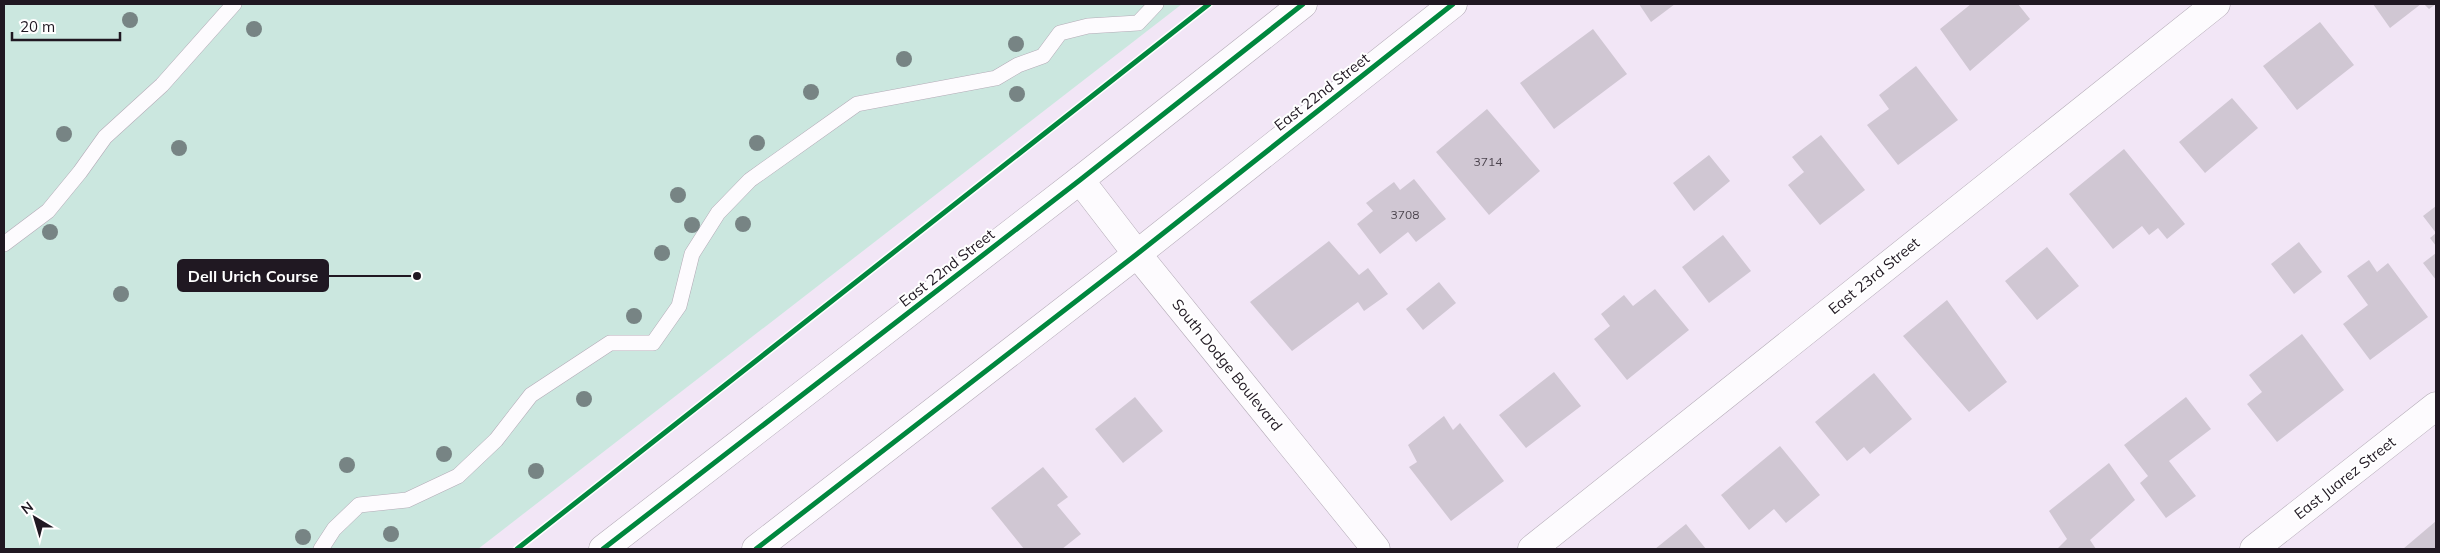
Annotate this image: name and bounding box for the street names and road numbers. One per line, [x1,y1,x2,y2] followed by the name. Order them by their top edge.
[1270,49,1373,135] street label: East 22nd Street
[895,225,998,311] street label: East 22nd Street
[1824,233,1923,318] street label: East 23rd Street
[1168,295,1287,435] street label: South Dodge Boulevard
[2290,432,2399,523] street label: East Juarez Street

